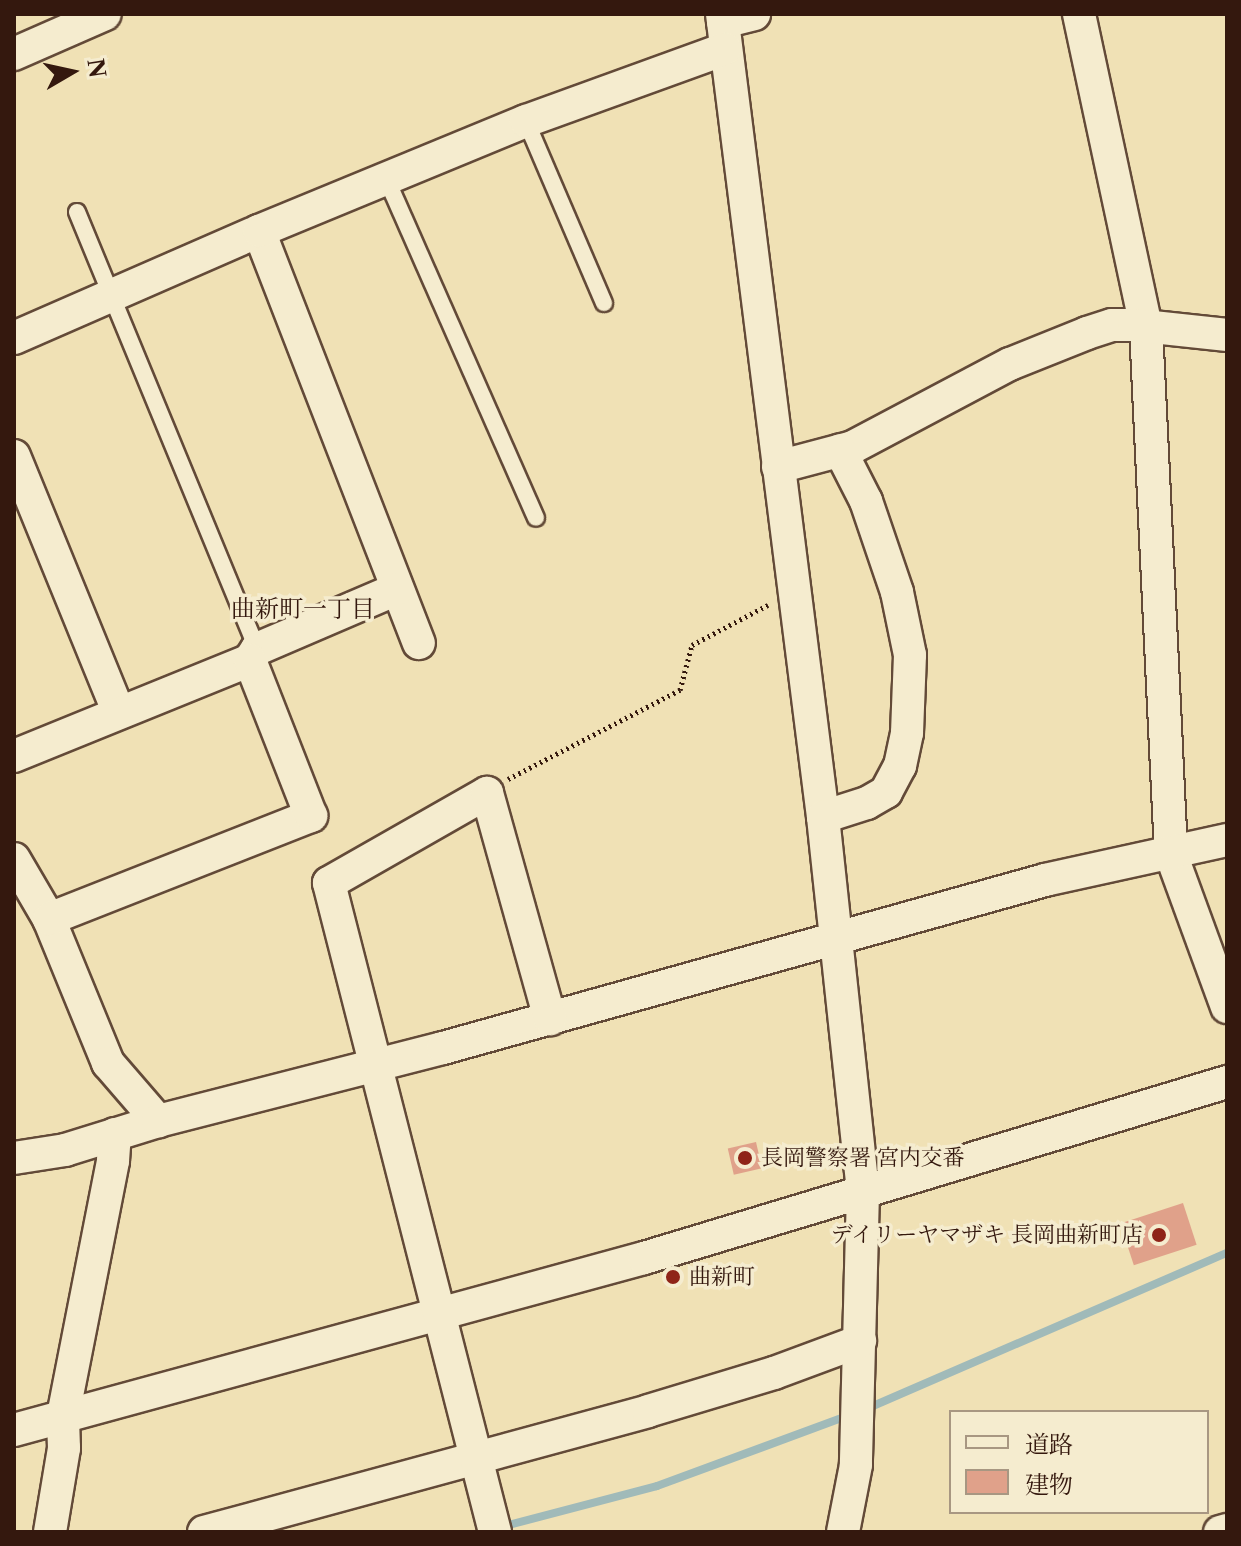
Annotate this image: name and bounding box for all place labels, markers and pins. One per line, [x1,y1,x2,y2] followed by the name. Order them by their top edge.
[761,1145,965,1171] place label: 長岡警察署 宮内交番
[736,1149,754,1167] marker: 長岡警察署 宮内交番
[829,1222,1143,1248] place label: デイリーヤマザキ 長岡曲新町店
[1150,1226,1168,1244] marker: デイリーヤマザキ 長岡曲新町店
[689,1264,755,1290] place label: 曲新町
[664,1268,682,1286] marker: 曲新町

